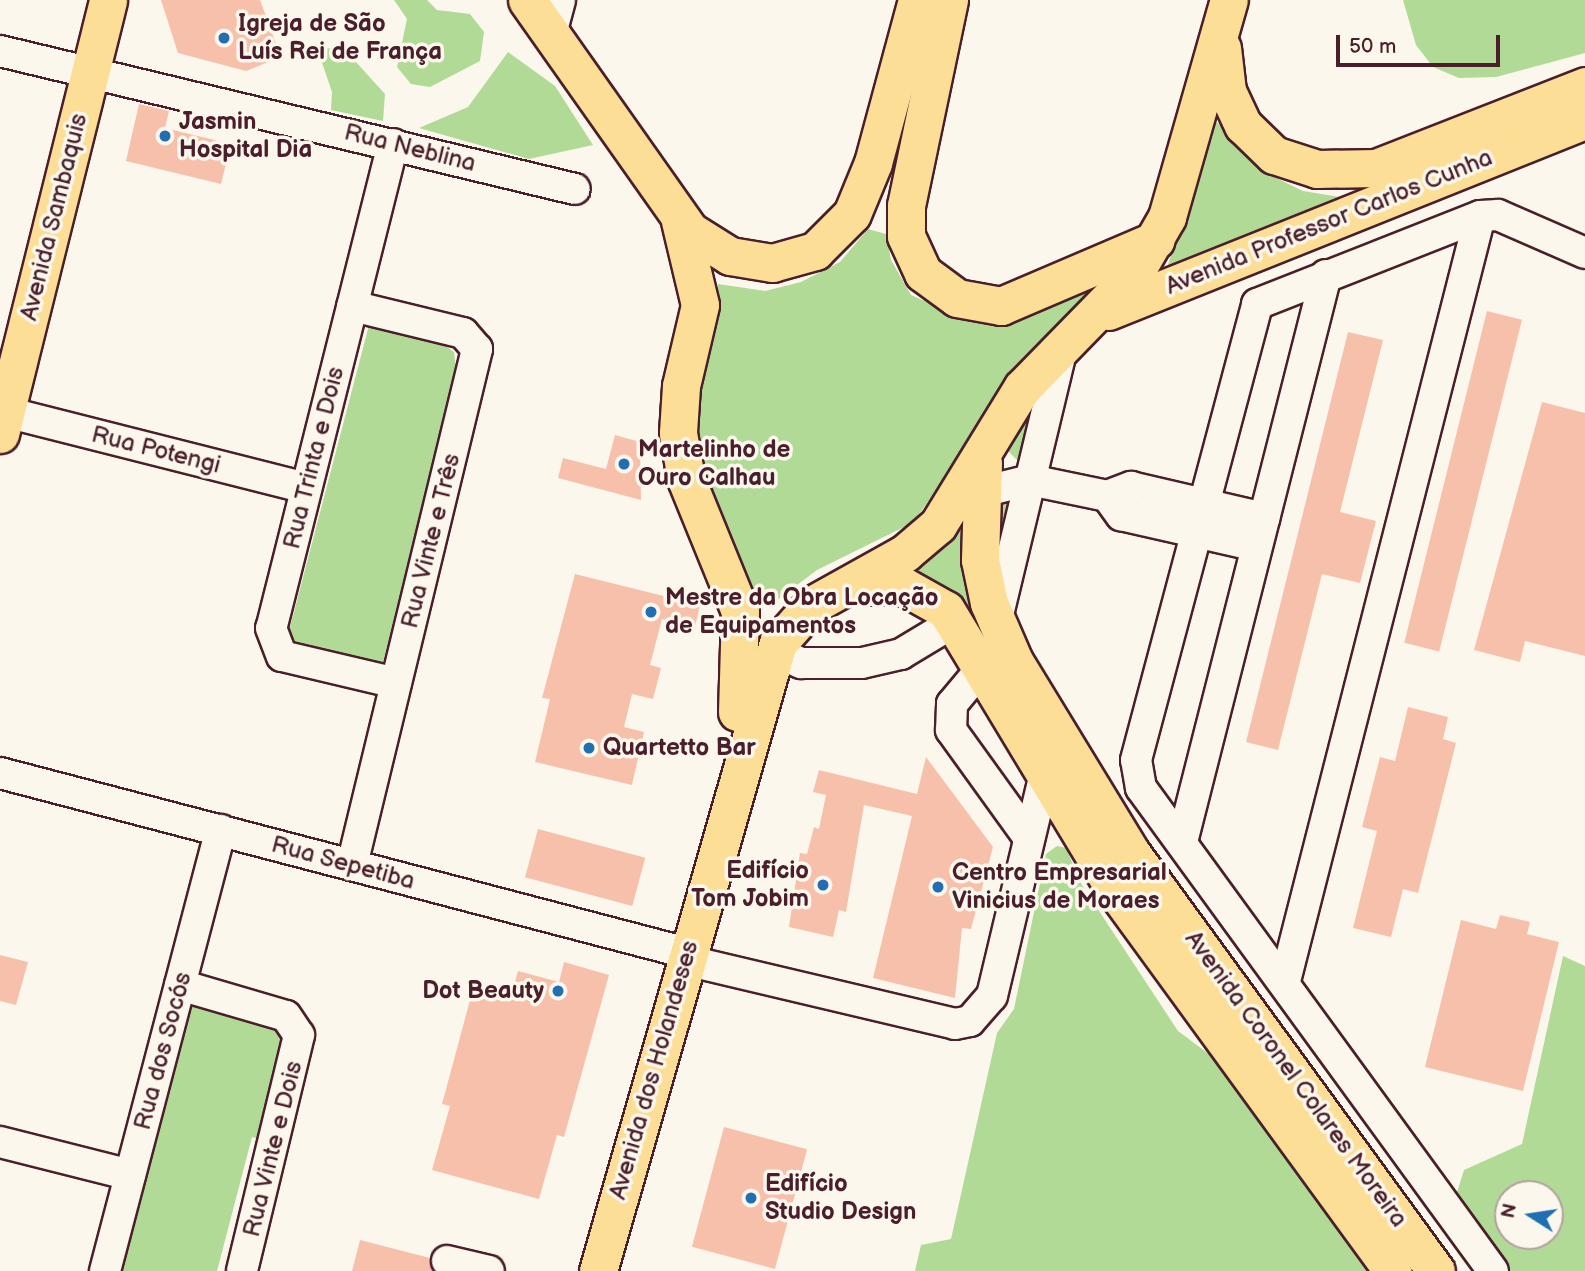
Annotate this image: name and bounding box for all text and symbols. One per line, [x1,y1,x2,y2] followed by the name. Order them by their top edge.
[238,10,442,66] place label: Igreja de São Luís Rei de França
[1340,21,1504,65] scale bar
[216,30,232,46] marker: Igreja de São Luís Rei de França
[1349,34,1396,59] text: 50 m
[179,108,312,164] place label: Jasmin Hospital Dia
[14,110,94,324] street label: Avenida Sambaquis
[341,118,479,178] street label: Rua Neblina
[157,128,173,144] marker: Jasmin Hospital Dia
[1161,143,1497,301] street label: Avenida Professor Carlos Cunha
[277,364,351,552] street label: Rua Trinta e Dois
[89,420,223,480] street label: Rua Potengi
[638,436,790,492] place label: Martelinho de Ouro Calhau
[395,450,467,632] street label: Rua Vinte e Três
[616,456,632,472] marker: Martelinho de Ouro Calhau
[665,584,938,640] place label: Mestre da Obra Locação de Equipamentos
[643,604,659,620] marker: Mestre da Obra Locação de Equipamentos
[603,734,756,762] place label: Quartetto Bar
[581,740,597,756] marker: Quartetto Bar
[268,830,418,896] street label: Rua Sepetiba
[691,857,809,913] place label: Edifício Tom Jobim
[952,859,1167,915] place label: Centro Empresarial Vinicius de Moraes
[815,877,831,893] marker: Edifício Tom Jobim
[930,879,946,895] marker: Centro Empresarial Vinicius de Moraes
[1179,925,1413,1233] street label: Avenida Coronel Colares Moreira
[603,937,705,1203] street label: Avenida dos Holandeses
[128,969,198,1133] street label: Rua dos Socós
[422,977,544,1005] place label: Dot Beauty
[550,983,566,999] marker: Dot Beauty
[237,1058,309,1240] street label: Rua Vinte e Dois
[765,1170,916,1226] place label: Edifício Studio Design
[1494,1180,1564,1250] north arrow
[743,1190,759,1206] marker: Edifício Studio Design
[1497,1202,1523,1220] text: N

